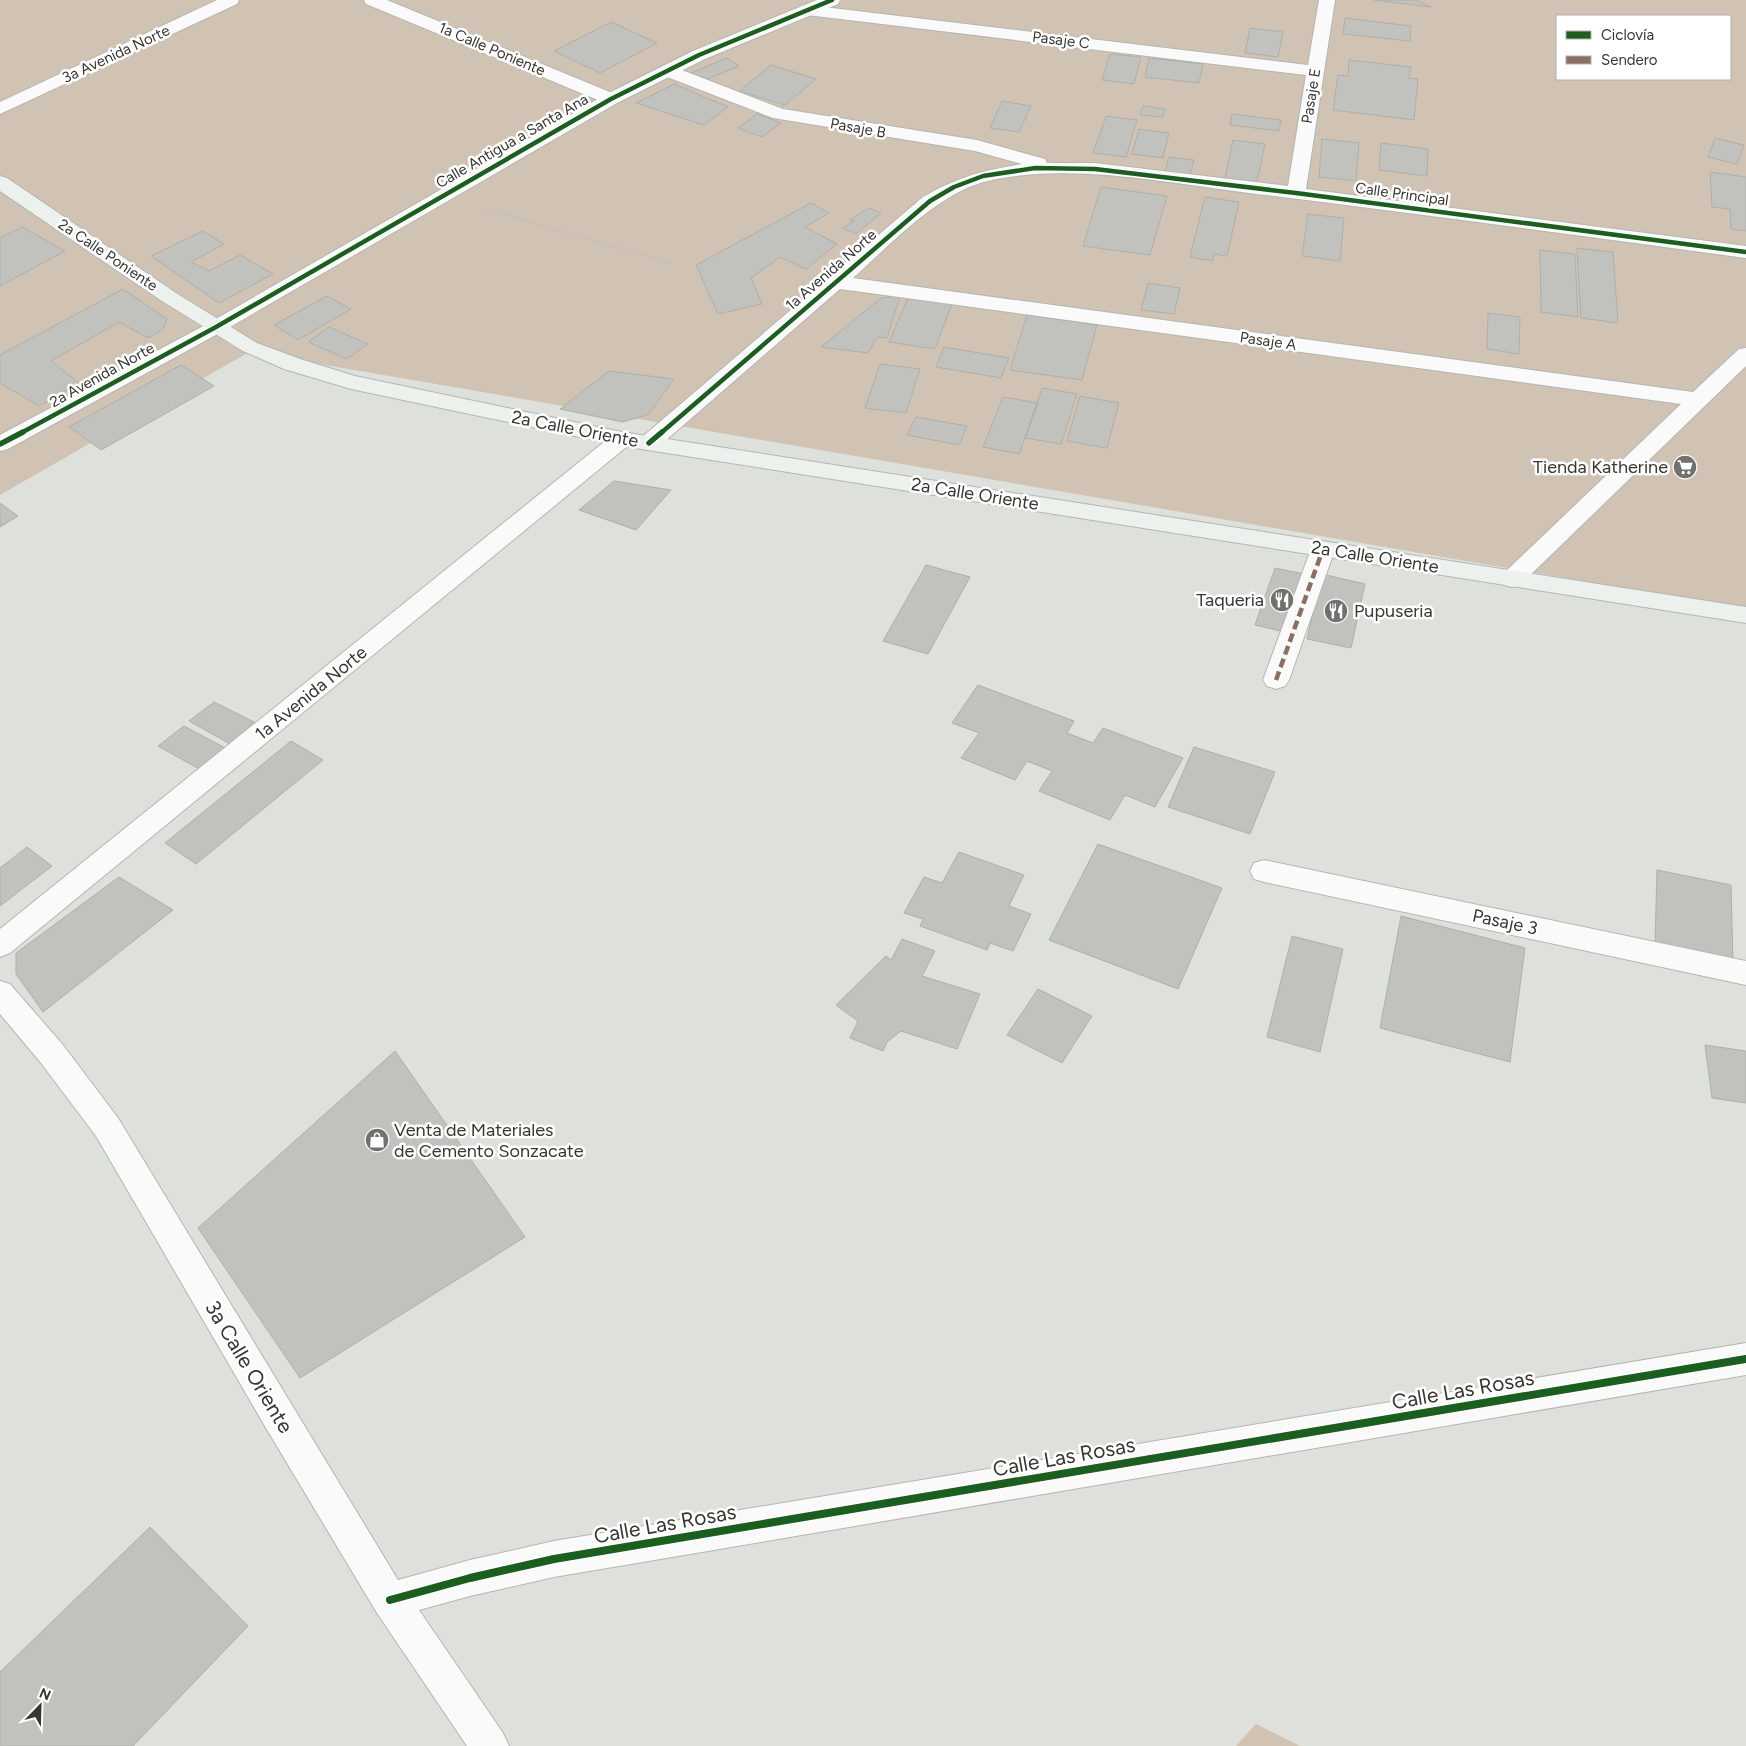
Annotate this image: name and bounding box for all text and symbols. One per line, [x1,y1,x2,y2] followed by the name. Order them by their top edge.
[1556,15,1731,80] legend
[436,18,548,80] street label: 1a Calle Poniente
[59,21,173,87] street label: 3a Avenida Norte
[1601,26,1654,44] text: Ciclovía
[1031,28,1091,52] street label: Pasaje C
[1601,51,1658,69] text: Sendero
[1298,67,1324,125] street label: Pasaje E
[433,90,591,192] street label: Calle Antigua a Santa Ana
[829,114,887,142] street label: Pasaje B
[1354,179,1450,209] street label: Calle Principal
[55,215,161,295] street label: 2a Calle Poniente
[782,226,880,314] street label: 1a Avenida Norte
[1239,328,1297,354] street label: Pasaje A
[47,339,157,411] street label: 2a Avenida Norte
[510,406,640,452] street label: 2a Calle Oriente
[1672,454,1698,480] supermarket icon: Tienda Katherine
[1533,456,1668,478] place label: Tienda Katherine
[910,473,1040,515] street label: 2a Calle Oriente
[1310,536,1440,578] street label: 2a Calle Oriente
[1269,587,1295,613] restaurant icon: Taqueria
[1196,589,1264,611] place label: Taqueria
[1323,598,1349,624] restaurant icon: Pupuseria
[1354,600,1433,622] place label: Pupuseria
[251,641,371,745] street label: 1a Avenida Norte
[1470,904,1540,940] street label: Pasaje 3
[394,1119,584,1162] place label: Venta de Materiales de Cemento Sonzacate
[364,1127,390,1153] shop icon: Venta de Materiales de Cemento Sonzacate
[200,1296,299,1437] street label: 3a Calle Oriente
[1390,1365,1536,1414] street label: Calle Las Rosas
[991,1432,1137,1481] street label: Calle Las Rosas
[592,1499,738,1548] street label: Calle Las Rosas
[15,1681,65,1731] north arrow
[37,1685,53,1704] text: N

